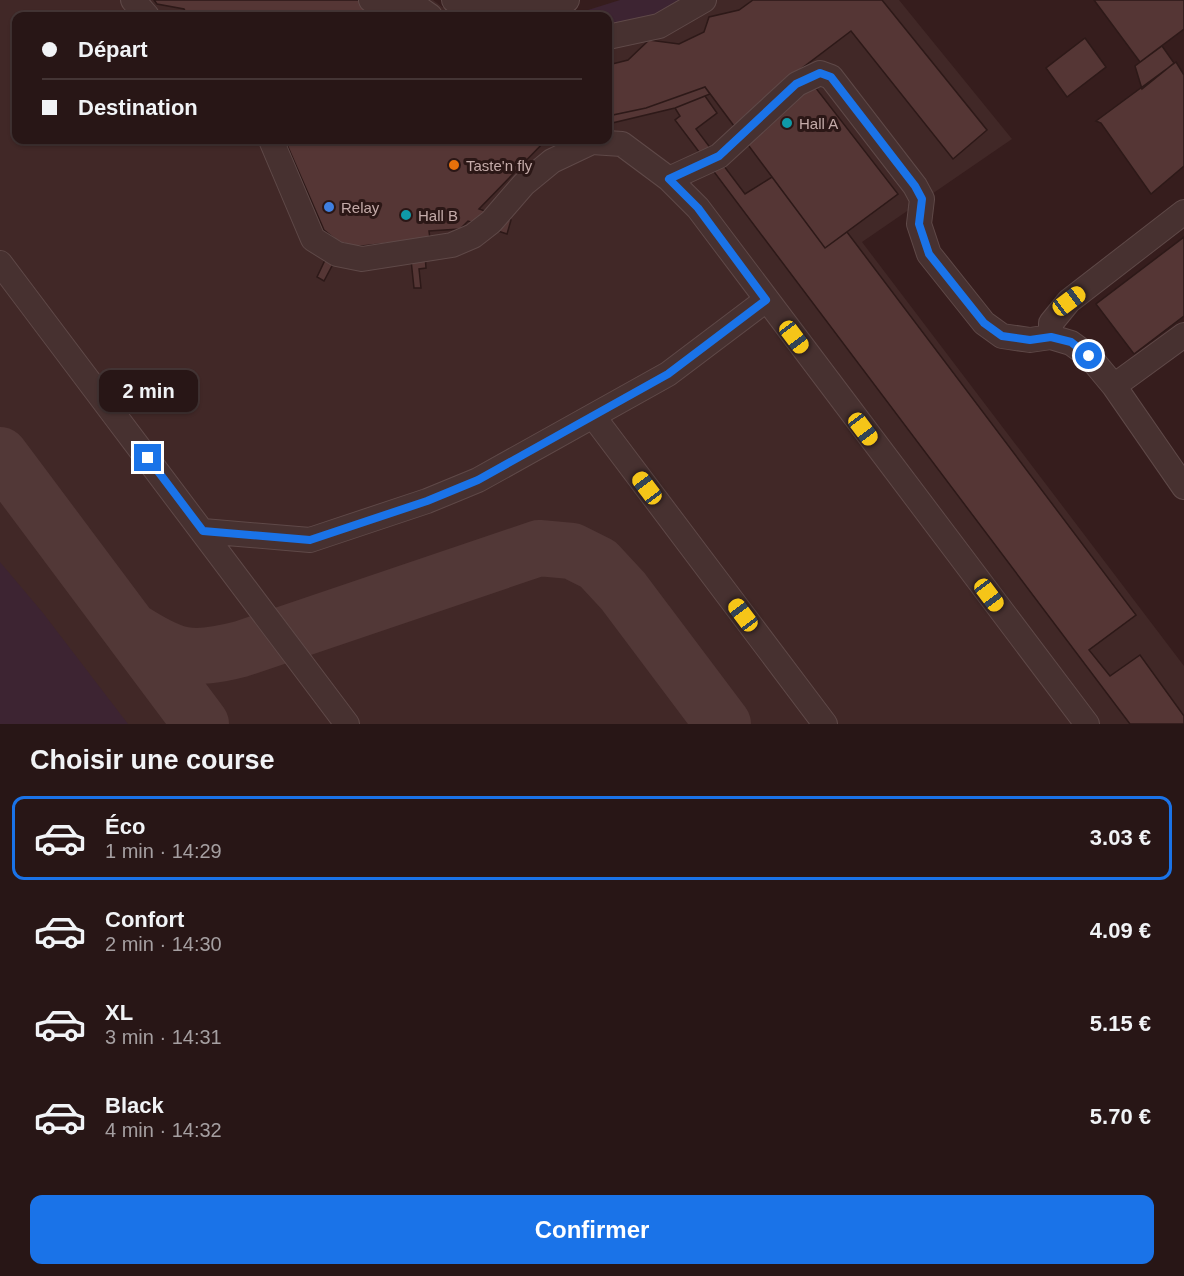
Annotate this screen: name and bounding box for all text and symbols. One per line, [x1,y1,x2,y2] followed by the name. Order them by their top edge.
[78,37,148,62] text: Départ
[78,95,198,120] text: Destination
[799,115,838,132] place label: Hall A
[780,116,794,130] marker: Hall A
[466,157,533,174] place label: Taste'n fly
[447,158,461,172] marker: Taste'n fly
[341,199,380,216] place label: Relay
[322,200,336,214] marker: Relay
[418,207,458,224] place label: Hall B
[399,208,413,222] marker: Hall B
[1049,283,1089,319] car
[776,317,812,357] car
[1075,342,1102,369] route start
[98,371,198,413] callout: 2 min
[122,380,175,402] text: 2 min
[845,409,881,449] car
[134,444,161,471] route end
[629,468,665,508] car
[971,575,1007,615] car
[725,595,761,635] car
[30,745,275,775] text: Choisir une course
[33,811,87,865] icon: car
[105,814,145,839] text: Éco
[1090,825,1151,850] text: 3.03 €
[105,840,222,862] text: 1 min · 14:29
[33,904,87,958] icon: car
[105,907,184,932] text: Confort
[1090,918,1151,943] text: 4.09 €
[105,933,222,955] text: 2 min · 14:30
[33,997,87,1051] icon: car
[105,1000,133,1025] text: XL
[1090,1011,1151,1036] text: 5.15 €
[105,1026,222,1048] text: 3 min · 14:31
[33,1090,87,1144] icon: car
[105,1093,164,1118] text: Black
[1090,1104,1151,1129] text: 5.70 €
[105,1119,222,1141] text: 4 min · 14:32
[30,1195,1154,1264] button: Confirmer

